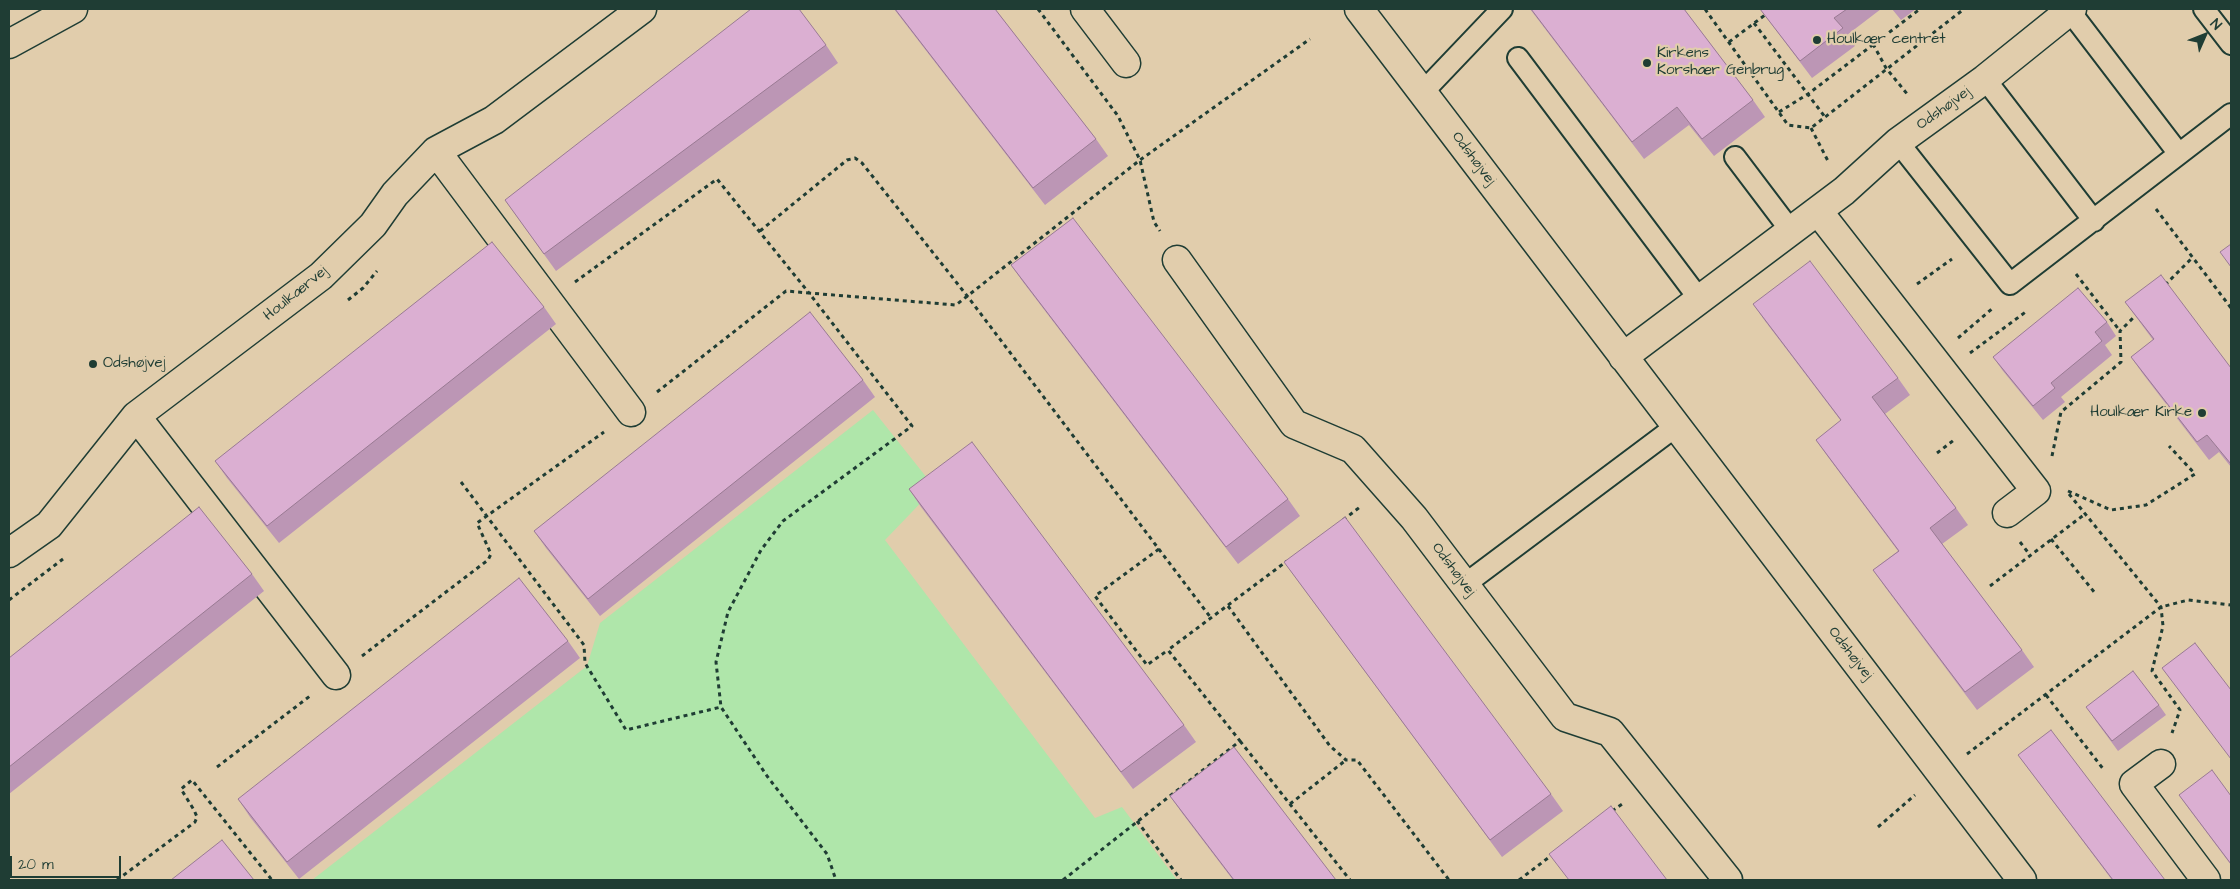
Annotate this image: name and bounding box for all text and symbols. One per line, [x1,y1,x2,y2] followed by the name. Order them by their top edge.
[2180,10,2230,60] north arrow
[2206,14,2226,35] text: N
[1827,31,1945,49] place label: Houlkær centret
[1811,34,1823,46] marker: Houlkær centret
[1657,45,1784,80] place label: Kirkens Korshær Genbrug
[1641,57,1653,69] marker: Kirkens Korshær Genbrug
[1913,83,1975,135] street label: Odshøjvej
[1447,129,1499,189] street label: Odshøjvej
[260,263,332,325] street label: Houlkærvej
[103,355,165,373] place label: Odshøjvej
[87,358,99,370] marker: Odshøjvej
[2090,404,2192,422] place label: Houlkær Kirke
[2196,407,2208,419] marker: Houlkær Kirke
[1427,540,1479,600] street label: Odshøjvej
[1824,624,1876,684] street label: Odshøjvej
[12,846,124,878] scale bar
[18,854,54,875] text: 20 m

